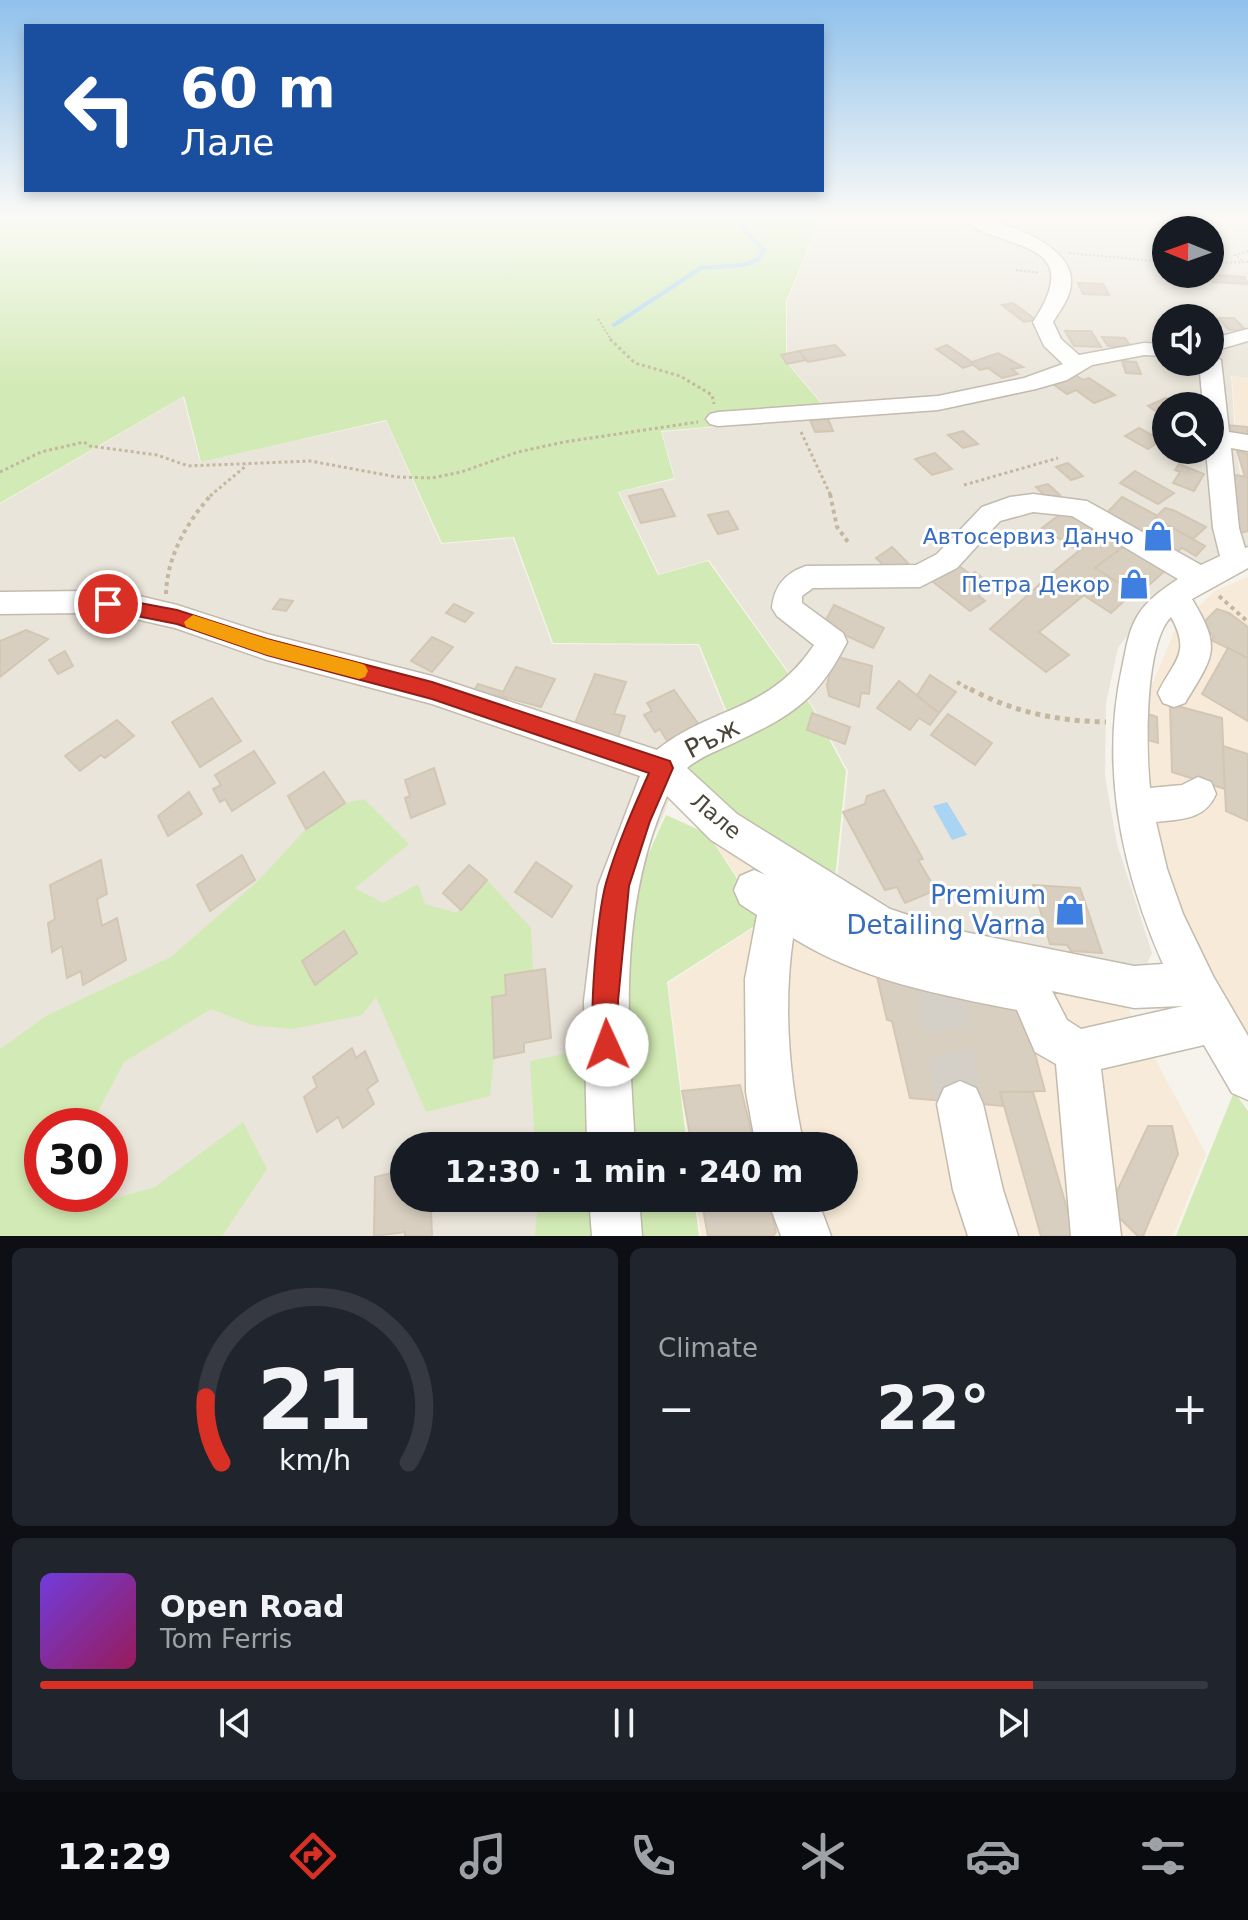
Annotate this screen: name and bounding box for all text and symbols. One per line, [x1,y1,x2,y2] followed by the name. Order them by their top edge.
[180,55,336,120] text: 60 m
[48,56,152,160] icon: left
[180,122,274,163] text: Лале
[1152,216,1224,288] north arrow
[1152,216,1224,464] map controls
[1152,304,1224,376] button: sound
[1152,392,1224,464] button: search
[1141,519,1175,553] shop icon: Автосервиз Данчо
[923,524,1134,549] place label: Автосервиз Данчо
[1117,567,1151,601] shop icon: Петра Декор
[74,570,142,638] pin
[961,572,1110,597] place label: Петра Декор
[86,582,130,626] icon: arrive
[680,712,744,764] street label: Ръж
[686,788,746,844] street label: Лале
[847,880,1046,940] place label: Premium Detailing Varna
[1053,893,1087,927] shop icon: Premium Detailing Varna
[565,1003,649,1087] position arrow
[24,1108,128,1212] speed limit sign: 30
[445,1154,803,1189] text: 12:30 · 1 min · 240 m
[658,1333,758,1363] text: Climate
[257,1352,373,1449] text: 21
[876,1373,990,1443] text: 22°
[658,1383,695,1434] text: −
[1171,1383,1208,1434] text: +
[279,1443,351,1477] text: km/h
[160,1589,345,1624] text: Open Road
[160,1624,292,1654] text: Tom Ferris
[213,1701,257,1745] icon: previous
[602,1701,646,1745] icon: pause
[991,1701,1035,1745] icon: next
[285,1828,341,1884] icon: directions
[455,1828,511,1884] icon: music
[625,1828,681,1884] icon: phone
[795,1828,851,1884] icon: climate
[965,1828,1021,1884] icon: car
[1135,1828,1191,1884] icon: filters
[57,1836,172,1877] text: 12:29

